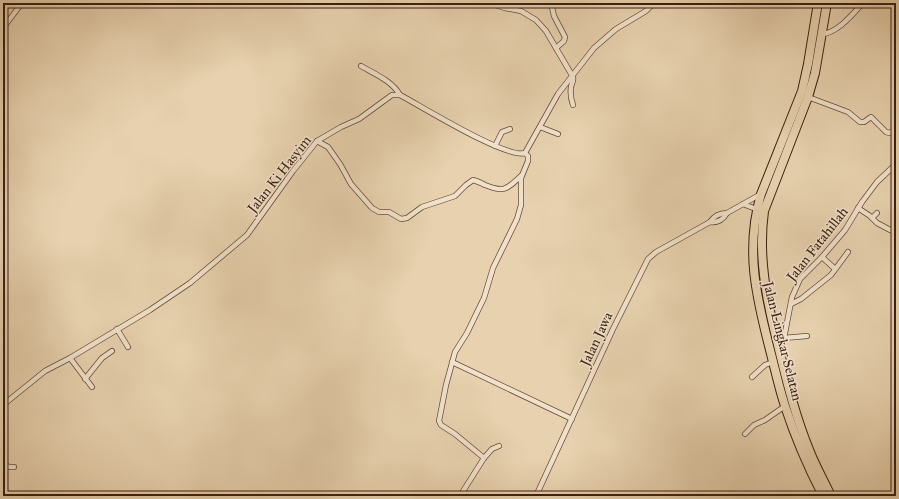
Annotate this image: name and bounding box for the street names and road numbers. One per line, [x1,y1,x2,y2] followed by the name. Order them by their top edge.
[243,132,316,219] street label: Jalan Ki Hasyim
[782,203,853,287] street label: Jalan Fatahillah
[758,278,806,403] street label: Jalan Lingkar Selatan
[576,309,617,371] street label: Jalan Jawa

